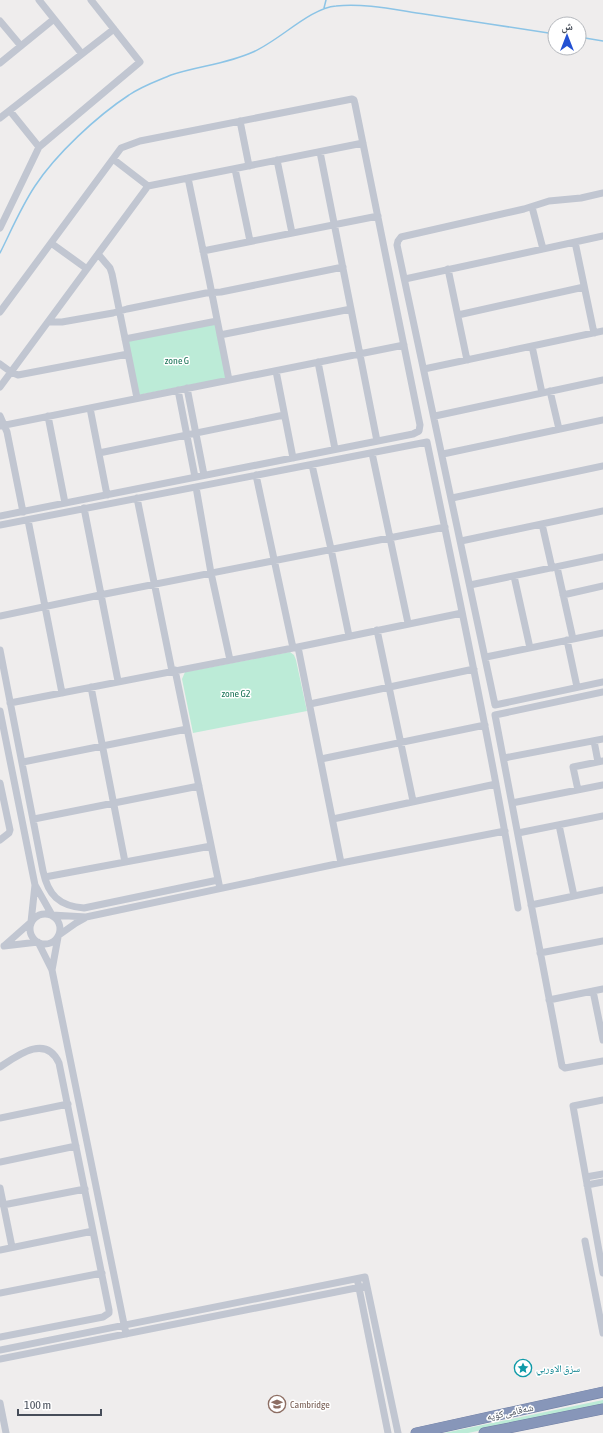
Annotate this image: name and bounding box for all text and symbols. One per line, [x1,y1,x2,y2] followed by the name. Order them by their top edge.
[547,16,587,56] north arrow
[561,20,573,34] text: ش
[165,355,189,366] park label: zone G
[222,688,251,699] park label: zone G2
[513,1358,533,1378] place icon: سزق الاوربي
[536,1363,581,1376] place label: سزق الاوربي
[18,1391,101,1417] scale bar
[267,1394,287,1414] school or university icon: Cambridge
[24,1398,51,1412] text: 100 m
[290,1399,330,1410] place label: Cambridge
[486,1402,535,1423] street label: شەقامی کۆیە

